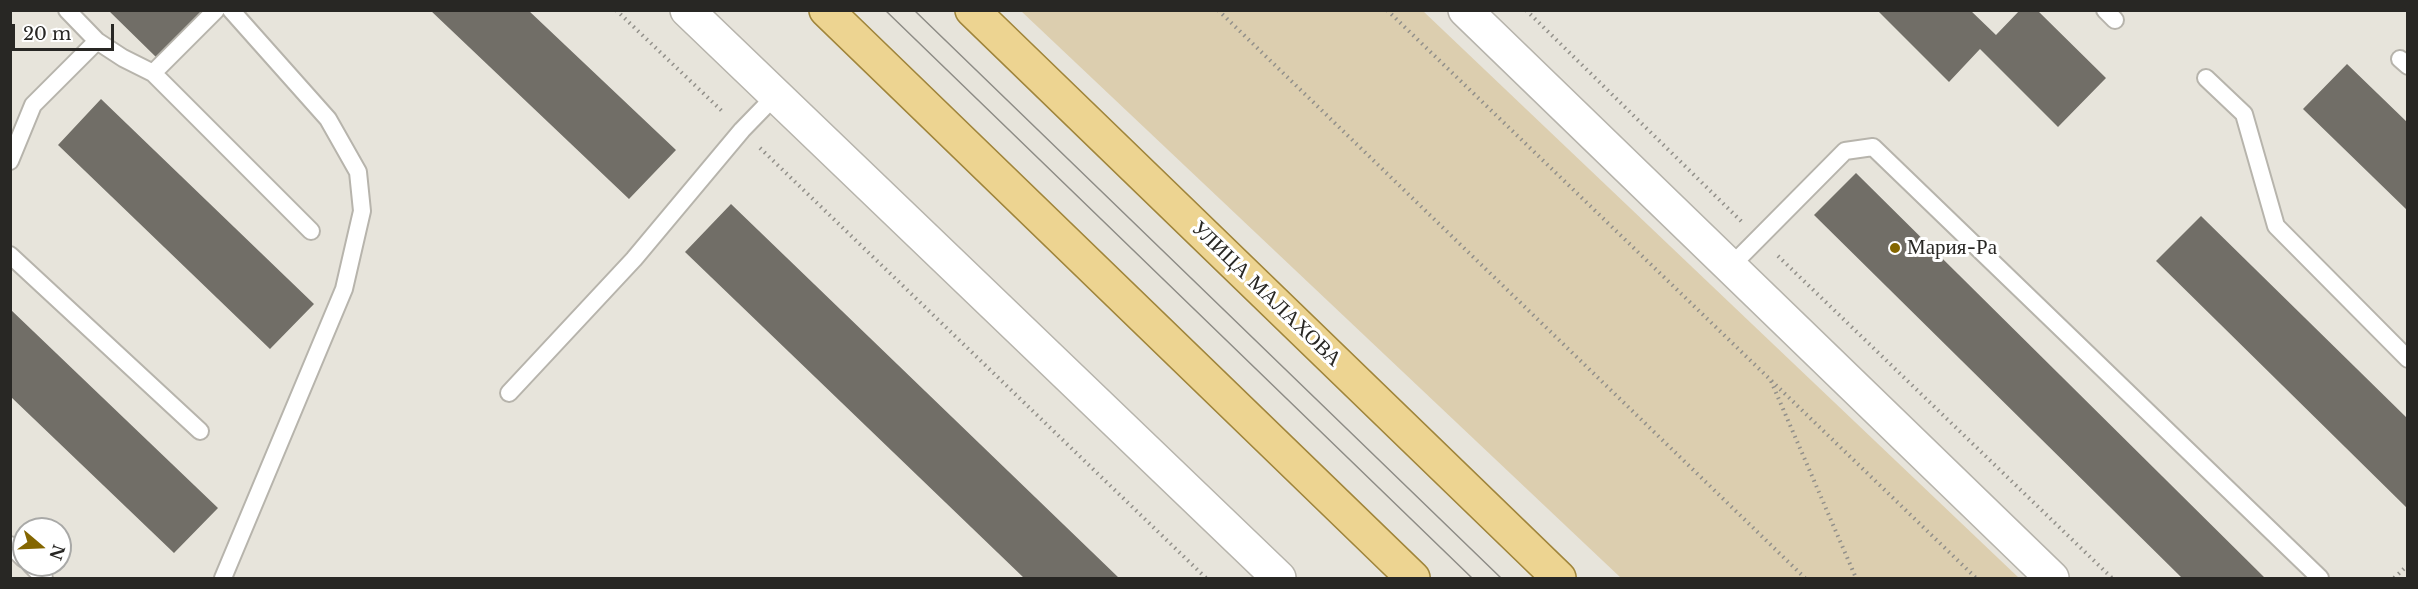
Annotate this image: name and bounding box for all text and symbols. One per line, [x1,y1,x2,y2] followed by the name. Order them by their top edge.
[15,12,117,50] scale bar
[23,23,71,45] text: 20 m
[1186,216,1346,372] street label: УЛИЦА МАЛАХОВА
[1907,235,1997,261] place label: Мария-Ра
[1888,241,1902,255] marker: Мария-Ра
[12,517,72,577] north arrow
[45,542,69,563] text: N

